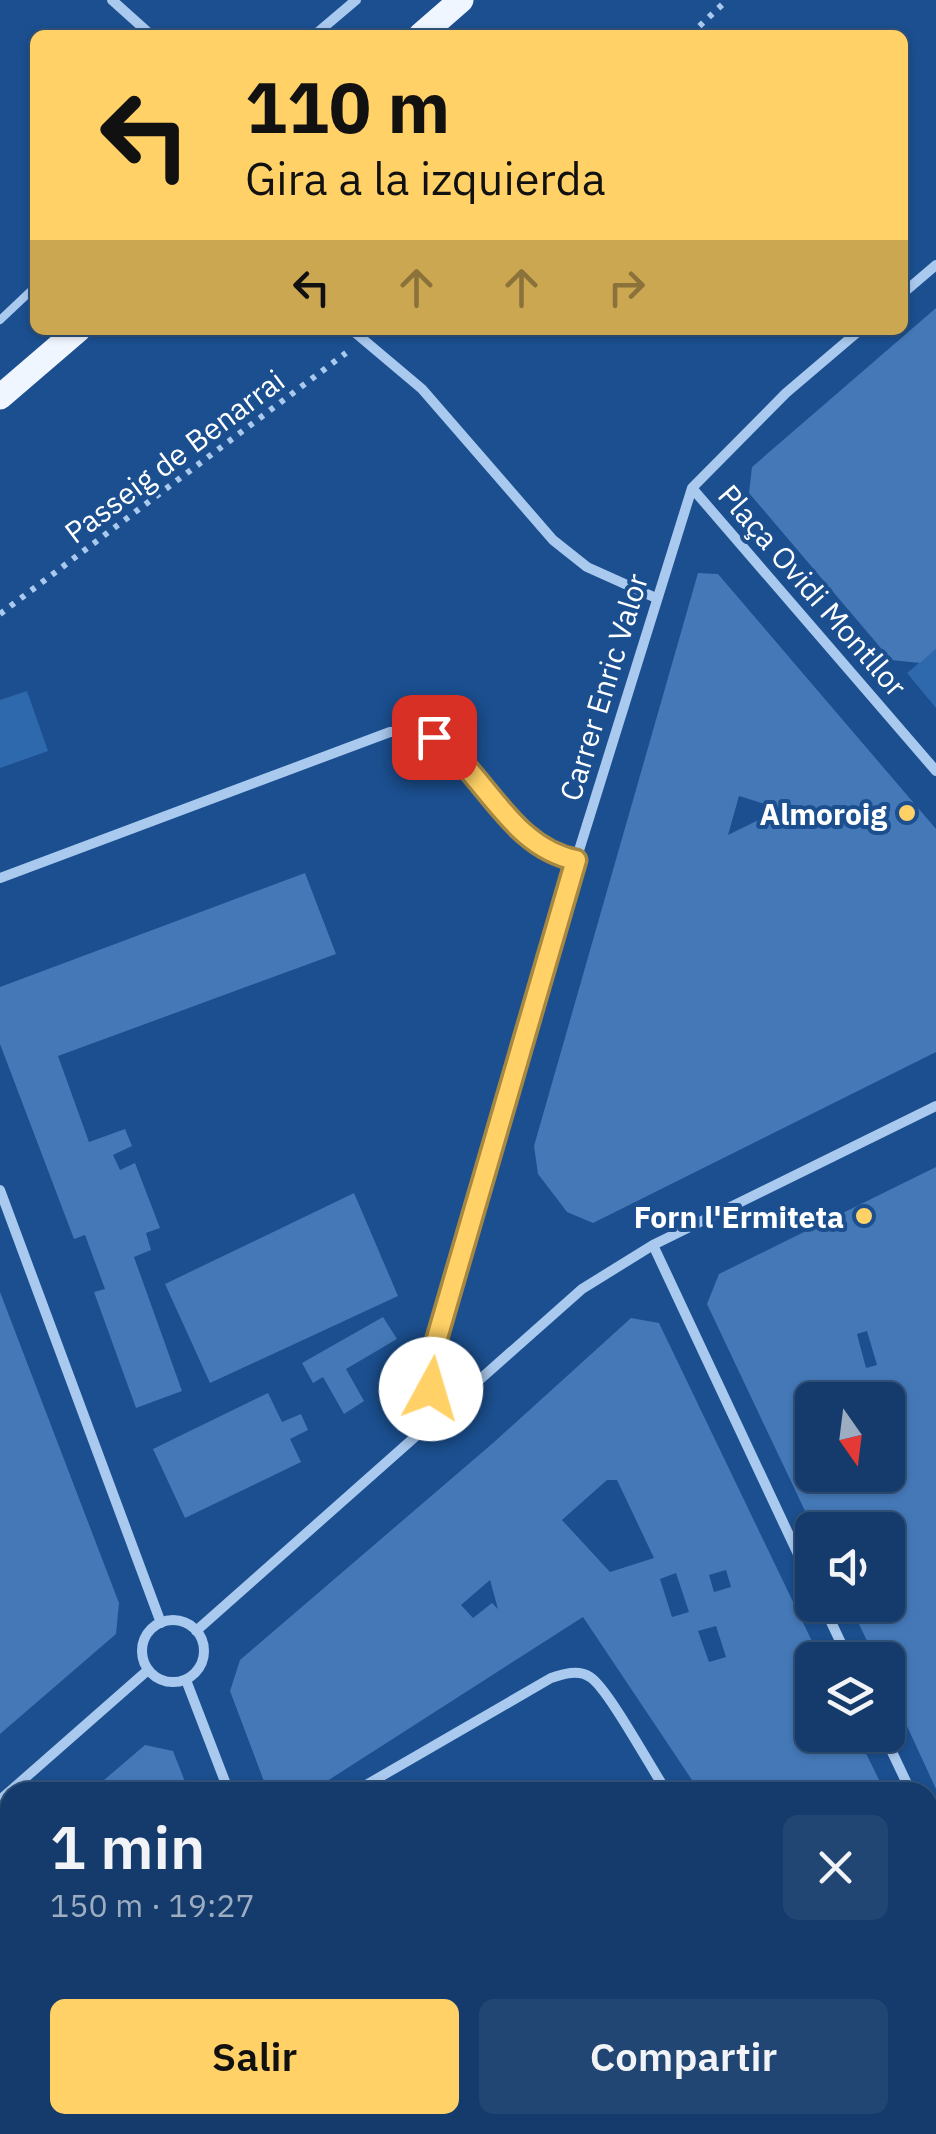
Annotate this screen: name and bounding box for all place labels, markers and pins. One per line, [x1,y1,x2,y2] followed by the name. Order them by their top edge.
[392,695,477,780] pin
[760,794,887,833] place label: Almoroig
[896,802,918,824] marker: Almoroig
[634,1197,844,1236] place label: Forn l'Ermiteta
[853,1205,875,1227] marker: Forn l'Ermiteta

